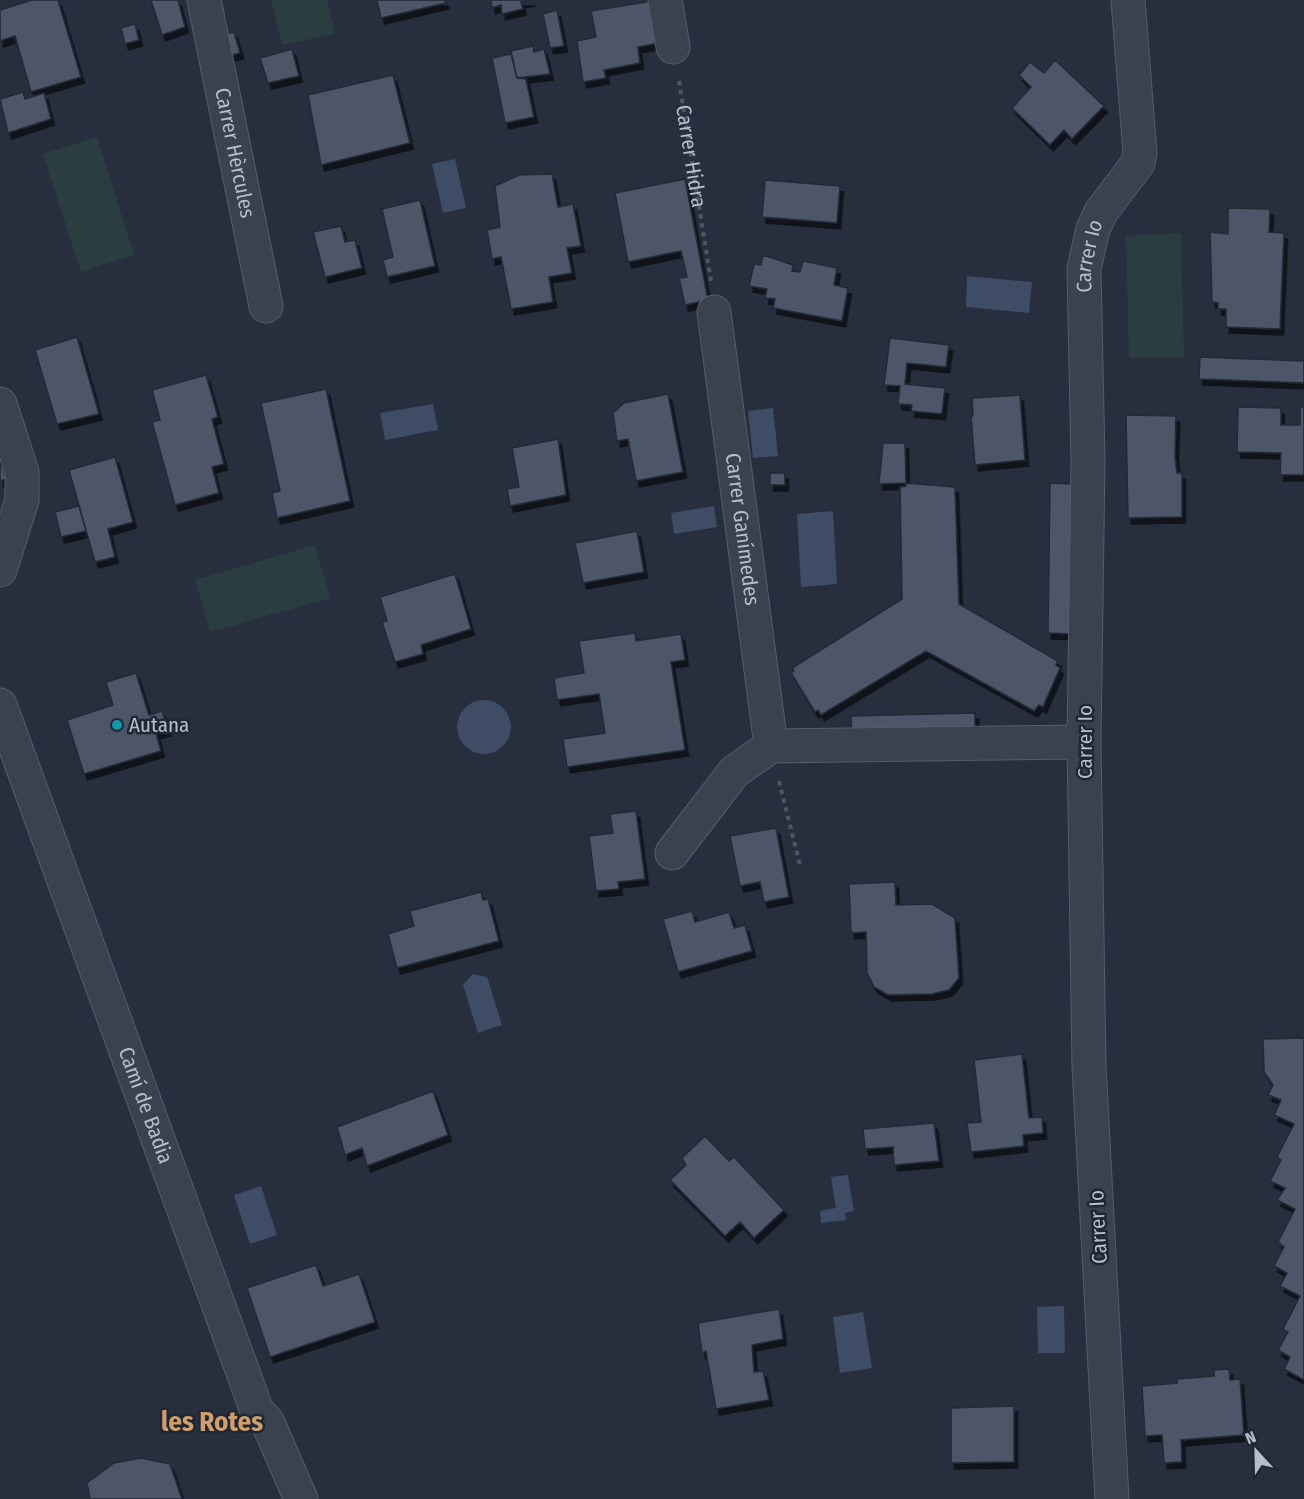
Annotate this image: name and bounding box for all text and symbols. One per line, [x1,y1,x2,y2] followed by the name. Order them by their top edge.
[209,86,261,220] street label: Carrer Hèrcules
[670,103,712,209] street label: Carrer Hidra
[1071,215,1109,293] street label: Carrer Io
[720,451,765,607] street label: Carrer Ganímedes
[1072,705,1098,779] street label: Carrer Io
[129,712,189,738] place label: Autana
[110,718,124,732] marker: Autana
[113,1043,179,1167] street label: Camí de Badia
[1083,1189,1113,1265] street label: Carrer Io
[161,1406,263,1438] district label: les Rotes
[1226,1421,1286,1481] north arrow
[1243,1427,1259,1448] text: N

